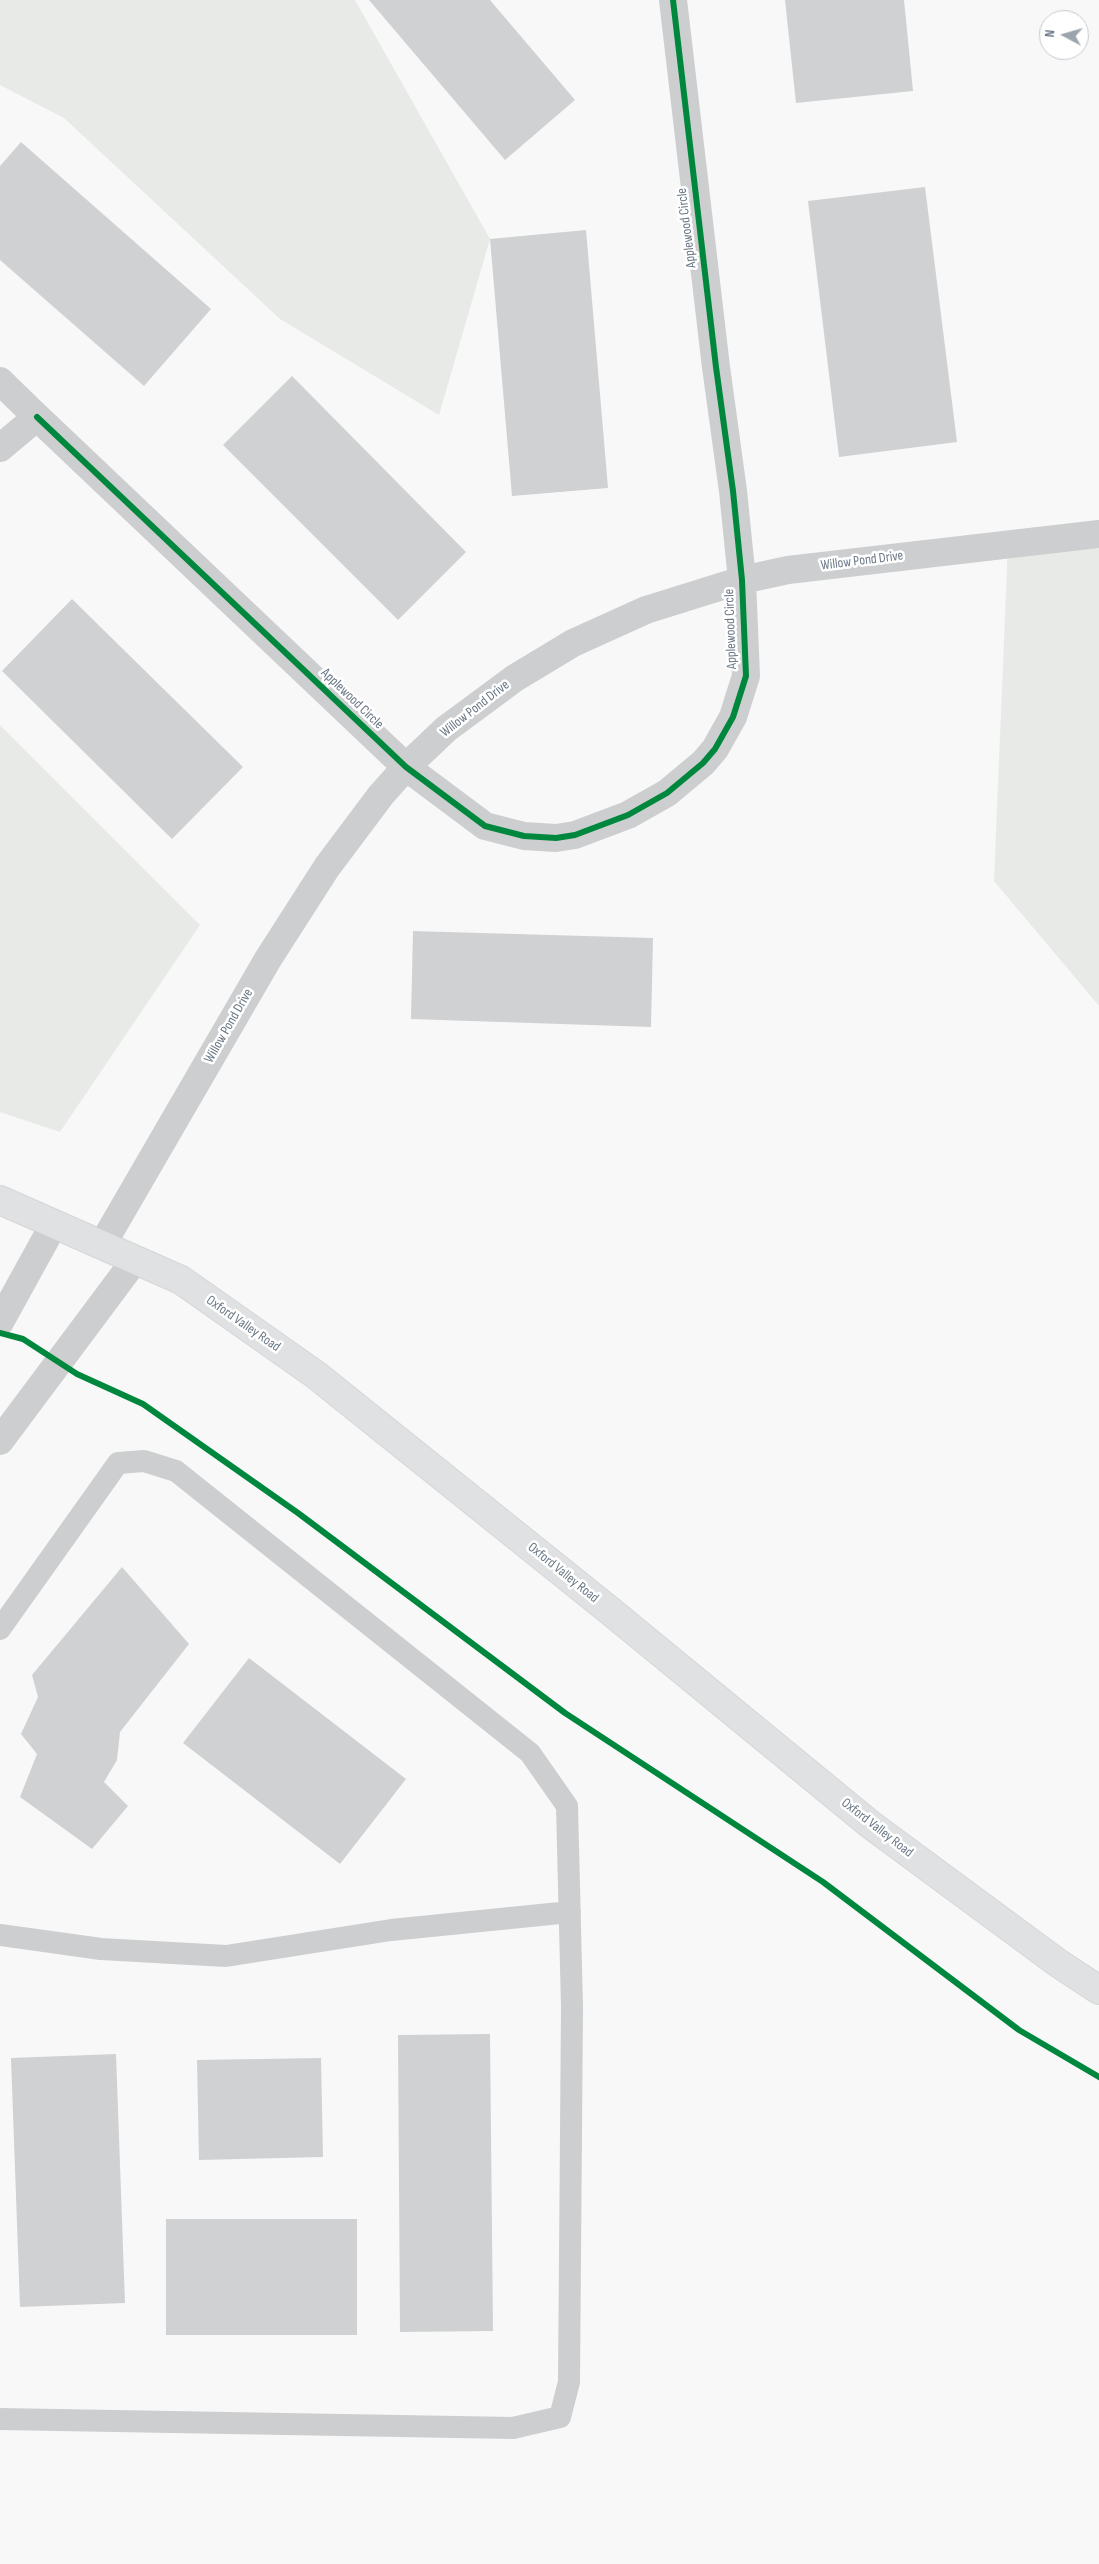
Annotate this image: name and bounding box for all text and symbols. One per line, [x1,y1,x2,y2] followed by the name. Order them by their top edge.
[1039,10,1089,60] north arrow
[1041,29,1058,38] text: N
[674,187,700,269] street label: Applewood Circle
[820,548,904,574] street label: Willow Pond Drive
[721,588,741,670] street label: Applewood Circle
[317,665,387,733] street label: Applewood Circle
[437,677,513,741] street label: Willow Pond Drive
[201,986,257,1066] street label: Willow Pond Drive
[203,1292,283,1356] street label: Oxford Valley Road
[524,1539,602,1607] street label: Oxford Valley Road
[838,1795,916,1861] street label: Oxford Valley Road

